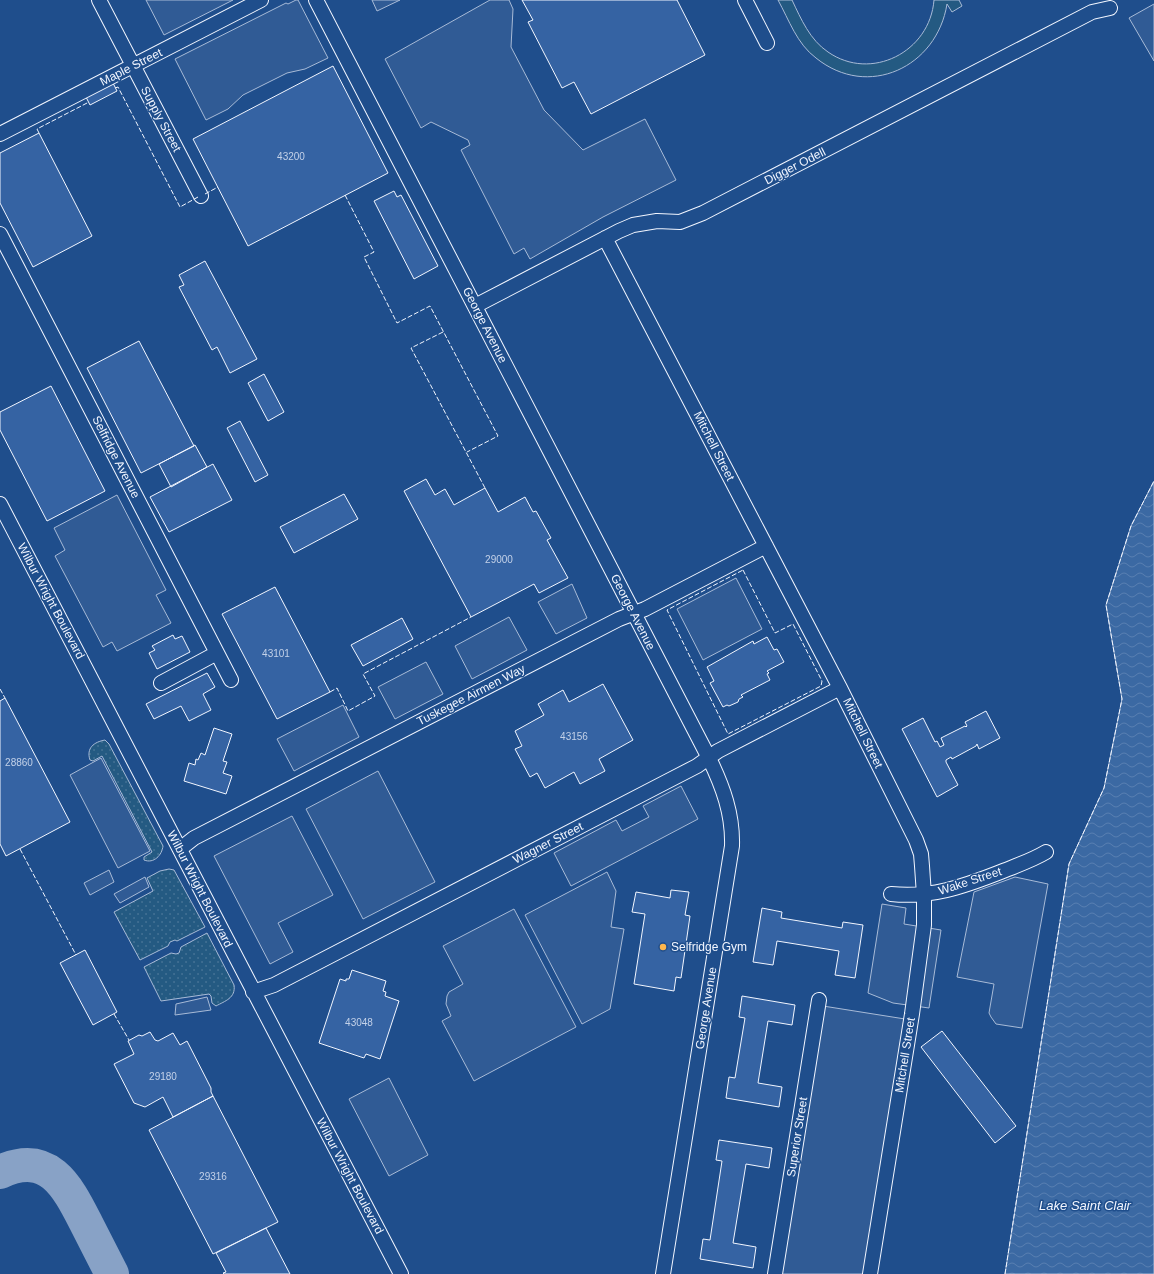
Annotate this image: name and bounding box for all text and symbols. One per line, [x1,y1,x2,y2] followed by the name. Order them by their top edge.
[98,45,165,89] street label: Maple Street
[138,84,184,155] street label: Supply Street
[762,145,828,187] street label: Digger Odell
[277,151,305,162] house number: 43200
[460,285,510,366] street label: George Avenue
[691,409,738,484] street label: Mitchell Street
[89,413,143,501] street label: Selfridge Avenue
[14,541,88,661] street label: Wilbur Wright Boulevard
[485,554,513,565] house number: 29000
[608,572,658,653] street label: George Avenue
[262,648,290,659] house number: 43101
[414,662,528,728] street label: Tuskegee Airmen Way
[840,696,886,771] street label: Mitchell Street
[560,731,588,742] house number: 43156
[5,757,33,768] house number: 28860
[511,819,586,867] street label: Wagner Street
[164,828,236,950] street label: Wilbur Wright Boulevard
[937,864,1004,898] street label: Wake Street
[671,940,747,954] place label: Selfridge Gym
[658,942,668,952] marker: Selfridge Gym
[693,966,719,1050] street label: George Avenue
[892,1016,918,1094] street label: Mitchell Street
[345,1017,373,1028] house number: 43048
[149,1071,177,1082] house number: 29180
[784,1095,810,1178] street label: Superior Street
[313,1116,387,1236] street label: Wilbur Wright Boulevard
[199,1171,227,1182] house number: 29316
[1039,1198,1132,1213] water label: Lake Saint Clair

